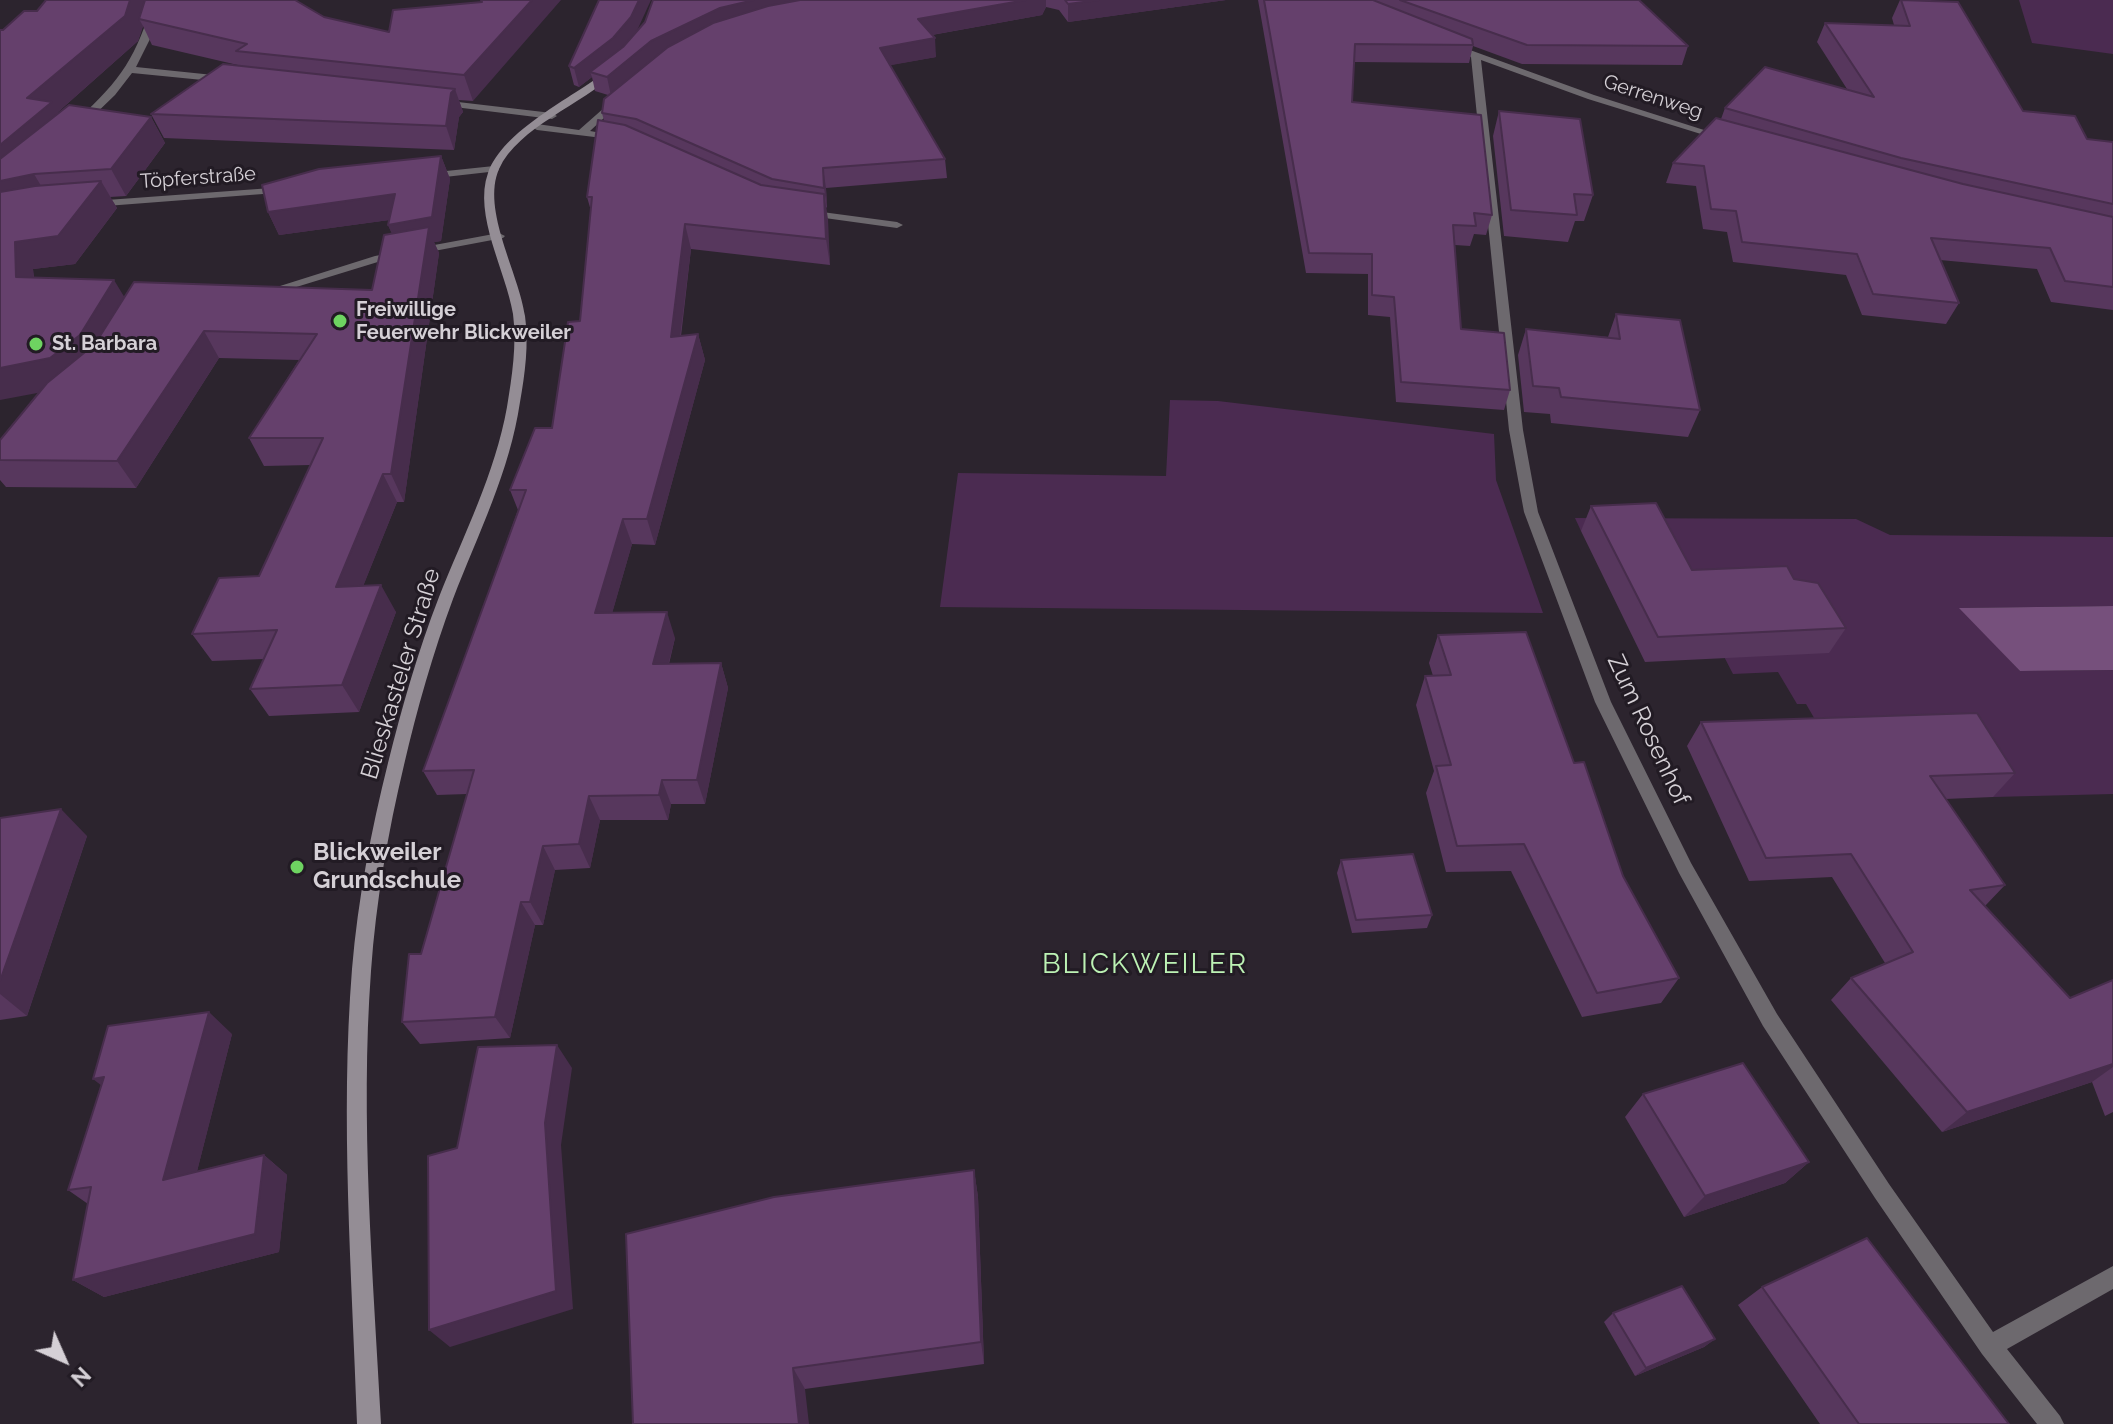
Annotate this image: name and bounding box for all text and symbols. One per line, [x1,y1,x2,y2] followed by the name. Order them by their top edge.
[1600,70,1706,124] street label: Gerrenweg
[139,162,257,194] street label: Töpferstraße
[356,298,571,345] place label: Freiwillige Feuerwehr Blickweiler
[331,312,349,330] marker: Freiwillige Feuerwehr Blickweiler
[52,332,157,356] place label: St. Barbara
[27,335,45,353] marker: St. Barbara
[355,565,447,783] street label: Blieskasteler Straße
[1601,650,1695,810] street label: Zum Rosenhof
[313,839,461,895] place label: Blickweiler Grundschule
[288,858,306,876] marker: Blickweiler Grundschule
[1042,948,1248,982] district label: BLICKWEILER
[24,1320,104,1400] north arrow
[66,1362,96,1392] text: N

